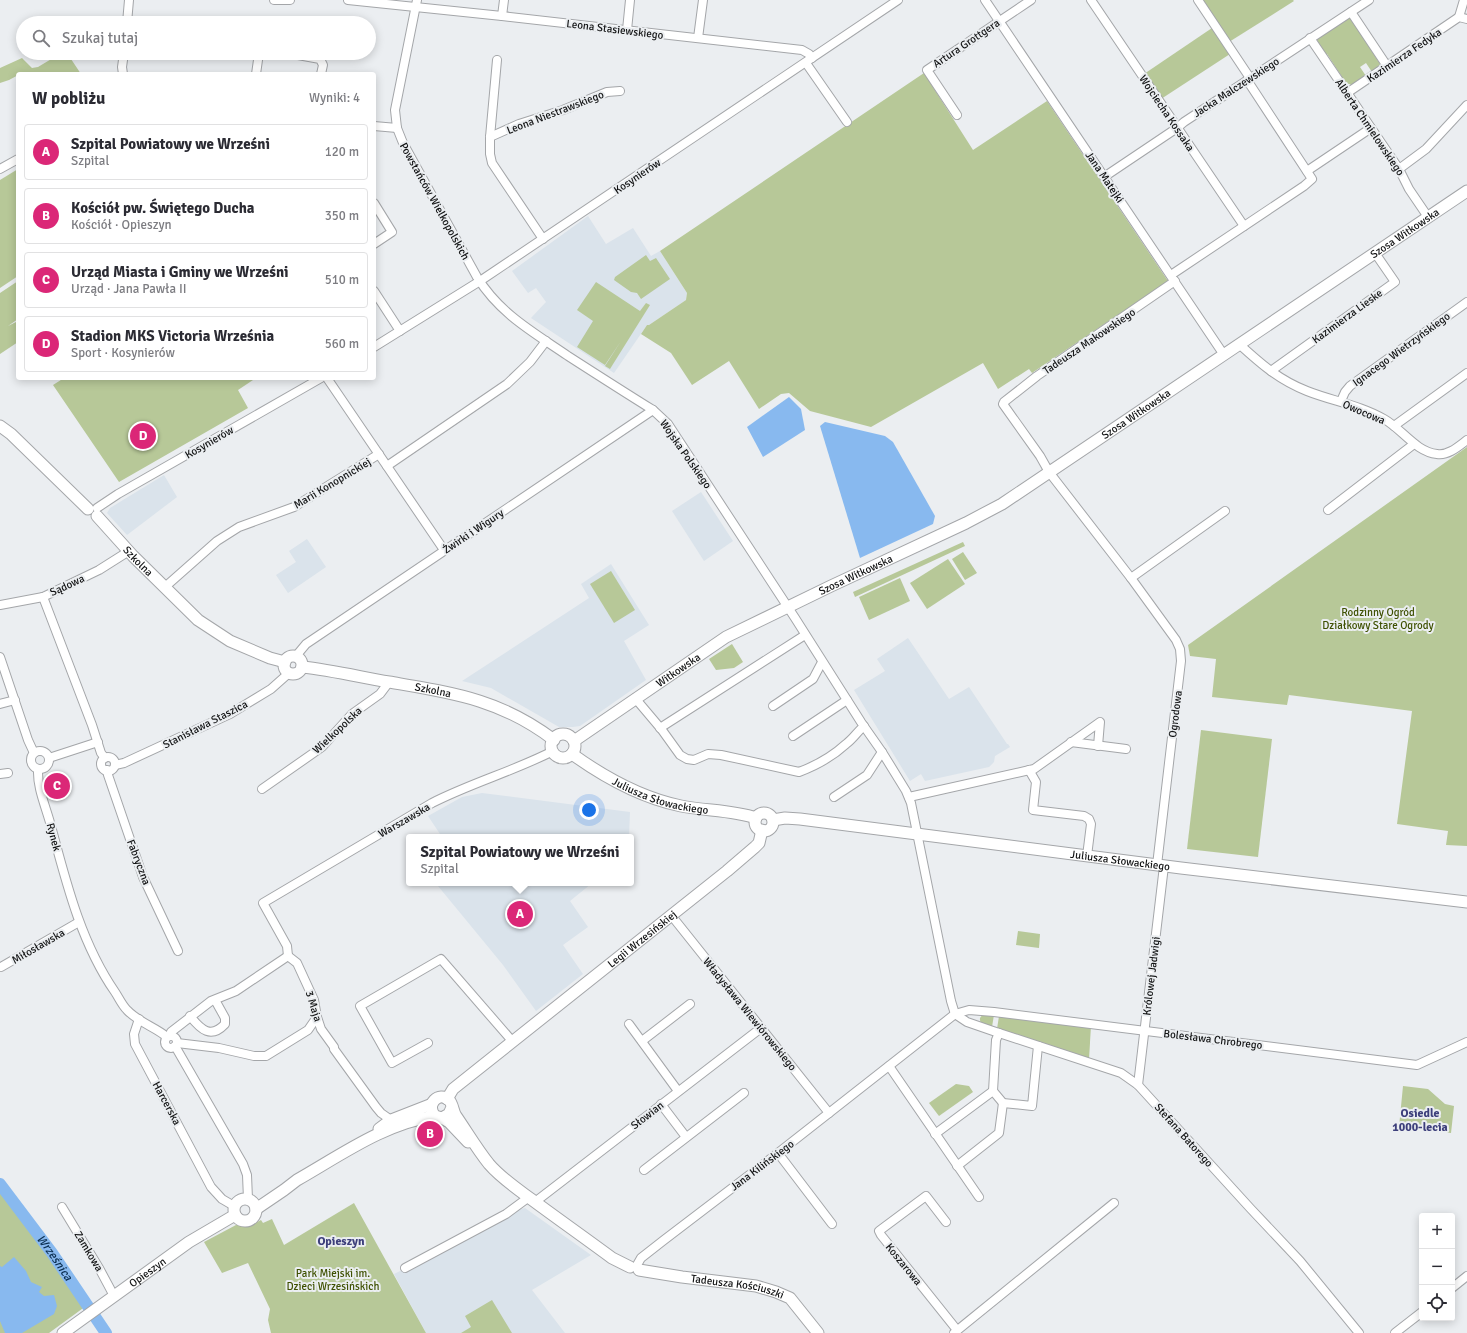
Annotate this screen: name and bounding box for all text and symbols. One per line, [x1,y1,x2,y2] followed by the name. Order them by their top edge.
[16,16,376,60] search box
[930,16,1003,71] street label: Artura Grottgera
[566,17,664,42] street label: Leona Stasiewskiego
[1364,25,1444,85] street label: Kazimierza Fedyka
[30,27,52,49] icon: search
[62,29,138,47] text: Szukaj tutaj
[1191,55,1282,120] street label: Jacka Malczewskiego
[1136,73,1197,154] street label: Wojciecha Kossaka
[1332,76,1407,178] street label: Alberta Chmielowskiego
[32,88,105,109] text: W pobliżu
[505,88,606,137] street label: Leona Niestrawskiego
[309,90,360,106] text: Wyniki: 4
[71,135,270,153] text: Szpital Powiatowy we Wrześni
[397,140,472,262] street label: Powstańców Wielkopolskich
[42,144,50,160] text: A
[325,144,359,160] text: 120 m
[1083,149,1127,206] street label: Jana Matejki
[71,153,109,169] text: Szpital
[611,156,663,197] street label: Kosynierów
[71,199,254,217] text: Kościół pw. Świętego Ducha
[1368,205,1442,261] street label: Szosa Witkowska
[42,208,50,224] text: B
[325,208,359,224] text: 350 m
[71,217,172,233] text: Kościół · Opieszyn
[71,263,289,281] text: Urząd Miasta i Gminy we Wrześni
[42,272,50,288] text: C
[325,272,359,288] text: 510 m
[71,281,187,297] text: Urząd · Jana Pawła II
[1310,286,1385,346] street label: Kazimierza Lieske
[1041,305,1138,377] street label: Tadeusza Makowskiego
[1350,310,1453,389] street label: Ignacego Wietrzyńskiego
[71,327,274,345] text: Stadion MKS Victoria Września
[42,336,50,352] text: D
[325,336,359,352] text: 560 m
[71,345,175,361] text: Sport · Kosynierów
[1099,386,1173,442] street label: Szosa Witkowska
[1341,398,1387,427] street label: Owocowa
[657,417,714,491] street label: Wojska Polskiego
[130,421,156,451] pin: D
[183,423,236,462] street label: Kosynierów
[291,455,373,512] street label: Marii Konopnickiej
[440,505,507,557] street label: Żwirki i Wigury
[120,544,156,579] street label: Szkolna
[817,552,895,598] street label: Szosa Witkowska
[48,572,87,599] street label: Sądowa
[1322,606,1435,632] park label: Rodzinny Ogród Działkowy Stare Ogrody
[654,650,703,690] street label: Witkowska
[414,681,453,700] street label: Szkolna
[1166,689,1185,738] street label: Ogrodowa
[161,697,250,751] street label: Stanisława Staszica
[310,704,365,757] street label: Wielkopolska
[44,771,70,801] pin: C
[610,775,709,817] street label: Juliusza Słowackiego
[376,800,433,840] street label: Warszawska
[579,800,599,820] your location
[44,822,64,853] street label: Rynek
[406,834,634,886] popup
[124,838,153,887] street label: Fabryczna
[421,843,619,861] text: Szpital Powiatowy we Wrześni
[1069,848,1171,874] street label: Juliusza Słowackiego
[421,861,459,877] text: Szpital
[507,899,533,929] pin: A
[605,908,679,970] street label: Legii Wrzesińskiej
[9,926,67,967] street label: Miłosławska
[1140,936,1163,1016] street label: Królowej Jadwigi
[700,955,799,1074] street label: Władysława Wiewiórowskiego
[303,989,324,1023] street label: 3 Maja
[1163,1027,1263,1052] street label: Bolesława Chrobrego
[150,1079,184,1128] street label: Harcerska
[628,1099,666,1132] street label: Słowian
[1152,1101,1216,1170] street label: Stefana Batorego
[1392,1106,1448,1135] district label: Osiedle 1000-lecia
[417,1119,443,1149] pin: B
[728,1137,797,1194] street label: Jana Kilińskiego
[1419,1213,1455,1321] map controls
[1419,1213,1455,1249] button: +
[71,1229,106,1274] street label: Zamkowa
[33,1232,76,1285] water label: Wrześnica
[317,1234,365,1249] district label: Opieszyn
[883,1241,925,1288] street label: Koszarowa
[1419,1249,1455,1285] button: −
[127,1255,169,1290] street label: Opieszyn
[287,1267,379,1293] park label: Park Miejski im. Dzieci Wrzesińskich
[690,1272,786,1302] street label: Tadeusza Kościuszki
[1419,1285,1455,1321] button: locate

